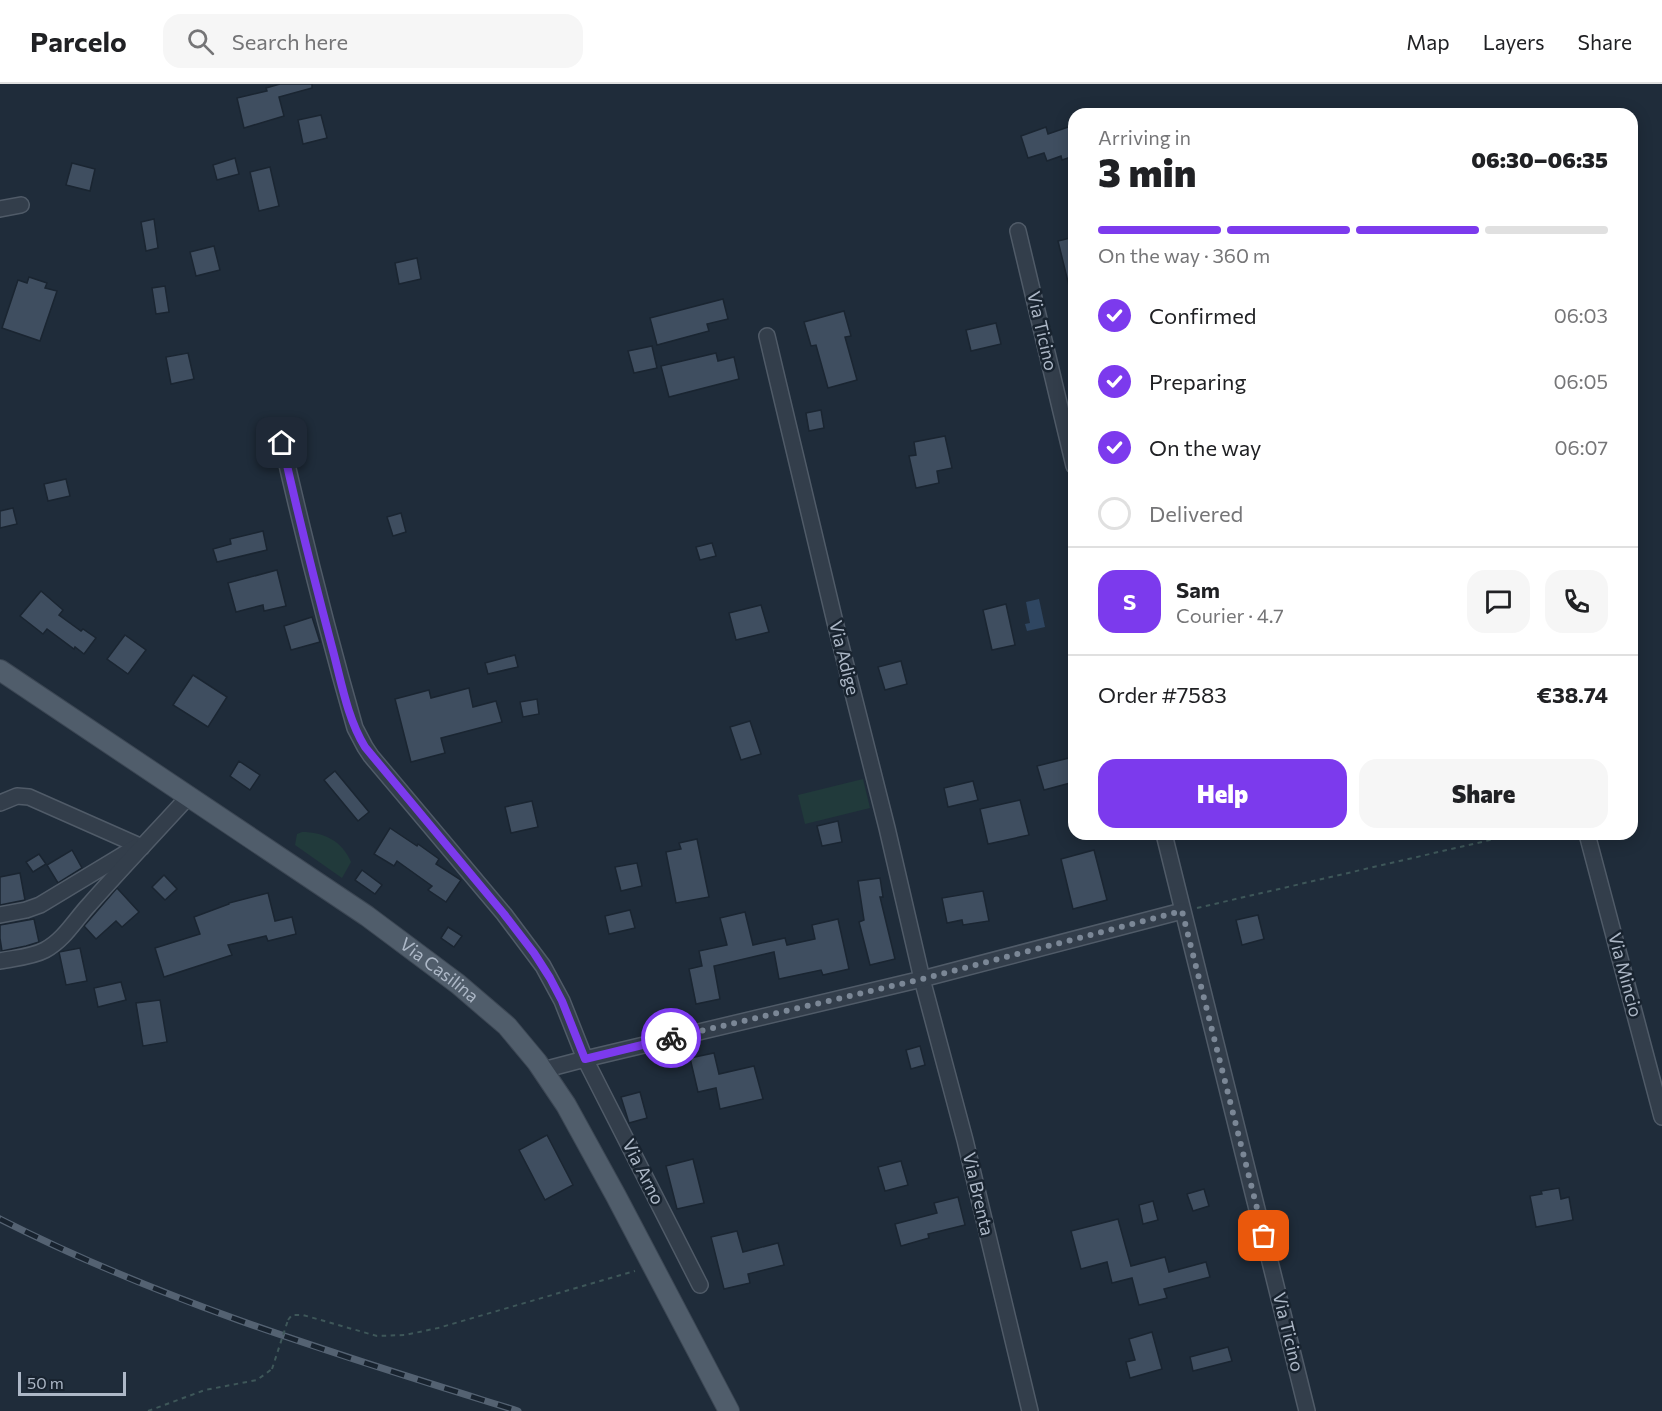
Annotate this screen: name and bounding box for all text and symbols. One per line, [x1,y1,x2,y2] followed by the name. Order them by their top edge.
[163,14,583,68] search box
[30,24,127,58] text: Parcelo
[184,25,217,58] icon: search
[232,28,348,55] text: Search here
[1406,29,1450,54] text: Map
[1483,29,1545,54] text: Layers
[1578,29,1632,54] text: Share
[1098,125,1191,149] text: Arriving in
[1471,146,1608,173] text: 06:30–06:35
[1098,147,1196,195] text: 3 min
[1098,243,1270,267] text: On the way · 360 m
[1023,289,1063,373] street label: Via Ticino
[1098,299,1131,332] icon: check
[1149,302,1256,329] text: Confirmed
[1554,303,1608,327] text: 06:03
[1098,365,1131,398] icon: check
[1149,368,1246,395] text: Preparing
[1554,369,1608,393] text: 06:05
[256,417,307,468] pin
[265,426,298,459] icon: home
[1098,431,1131,464] icon: check
[1149,434,1261,461] text: On the way
[1555,435,1608,459] text: 06:07
[1149,500,1243,527] text: Delivered
[1467,570,1530,633] button: chat
[1545,570,1608,633] button: phone
[1176,576,1220,603] text: Sam
[1123,588,1136,615] text: S
[1176,603,1284,627] text: Courier · 4.7
[825,618,865,697] street label: Via Adige
[1098,681,1227,708] text: Order #7583
[1537,681,1608,708] text: €38.74
[1098,759,1347,828] button: Help
[1359,759,1608,828] button: Share
[1604,930,1648,1019] street label: Via Mincio
[396,932,484,1007] street label: Via Casilina
[641,1008,701,1068] courier
[655,1022,688,1055] icon: bike
[618,1135,670,1208] street label: Via Arno
[959,1150,999,1238] street label: Via Brenta
[1238,1210,1289,1261] pin
[1247,1219,1280,1252] icon: bag
[1269,1290,1309,1374] street label: Via Ticino
[18,1369,126,1396] scale bar
[27,1373,64,1392] text: 50 m

